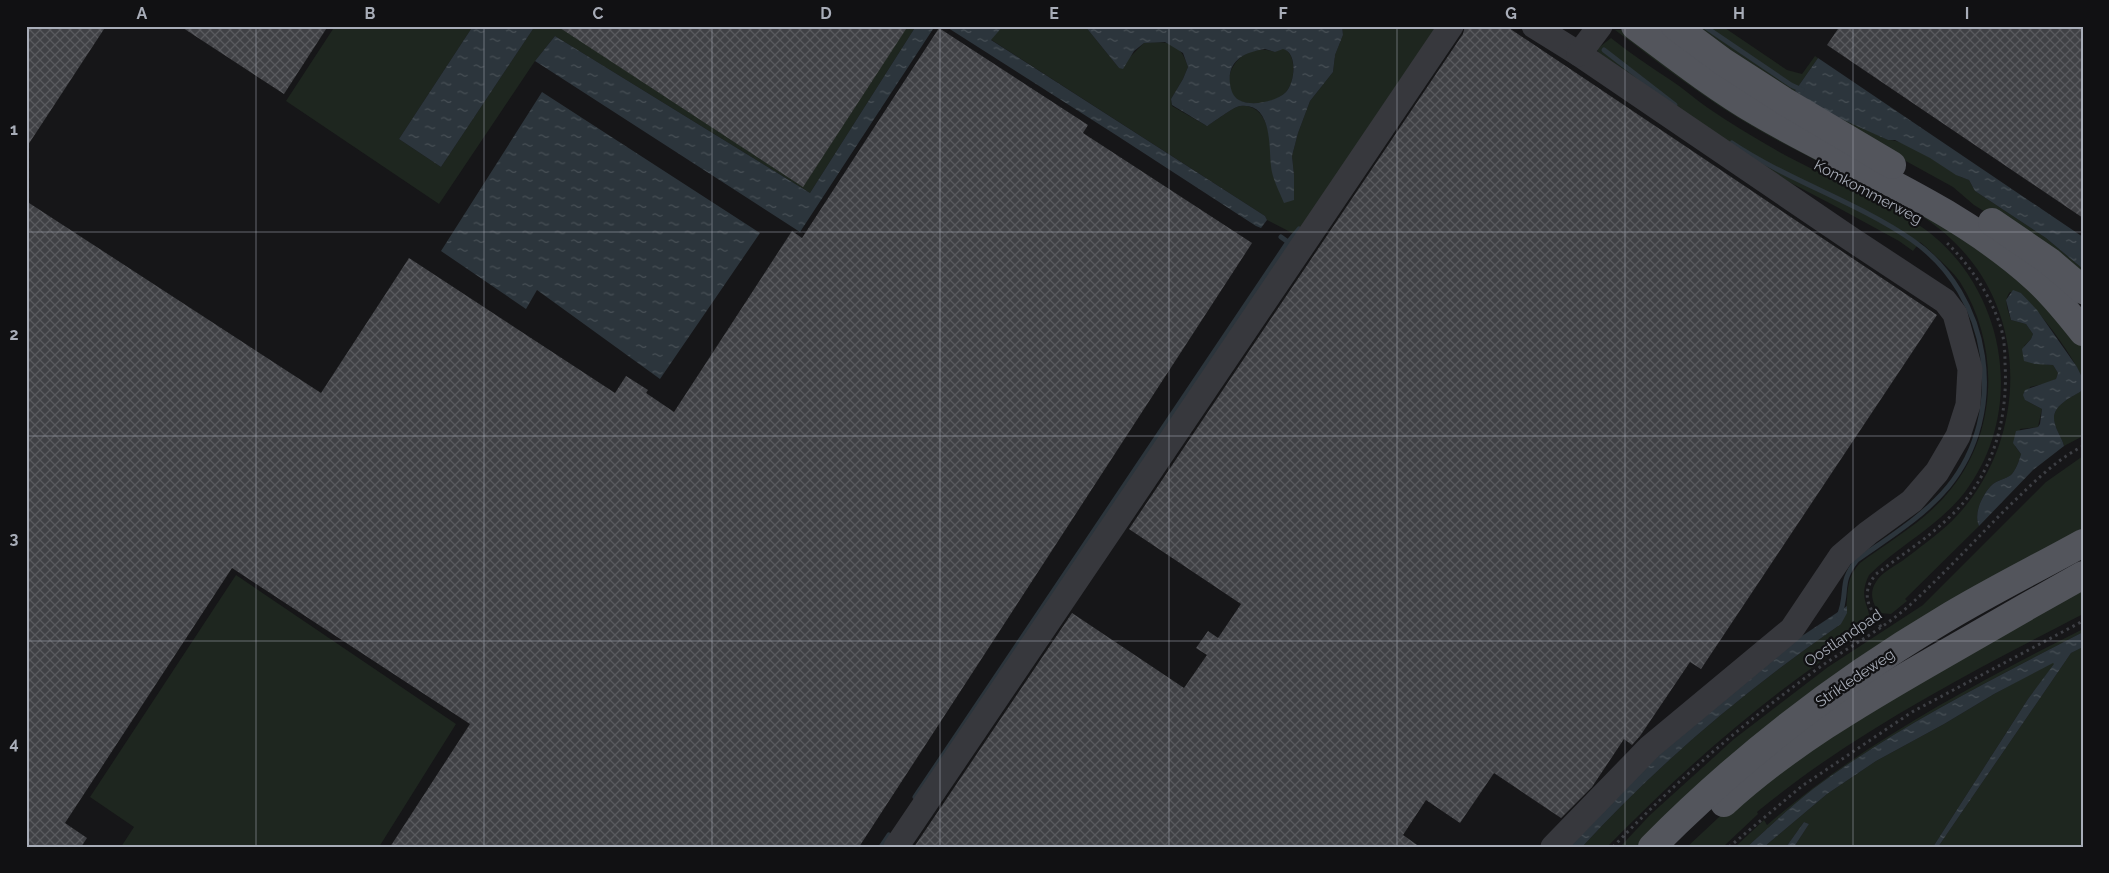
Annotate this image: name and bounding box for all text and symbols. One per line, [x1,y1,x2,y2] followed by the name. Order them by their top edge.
[137,4,148,23] text: A
[365,4,376,23] text: B
[593,4,604,23] text: C
[820,4,832,23] text: D
[1049,4,1059,23] text: E
[1278,4,1288,23] text: F
[1505,4,1517,23] text: G
[1733,4,1745,23] text: H
[1965,4,1969,23] text: I
[10,120,18,139] text: 1
[1811,156,1925,228] street label: Komkommerweg
[9,325,19,344] text: 2
[10,529,19,548] text: 3
[1801,605,1885,671] street label: Oostlandpad
[1812,645,1898,711] street label: Strikledeweg
[9,734,19,753] text: 4

